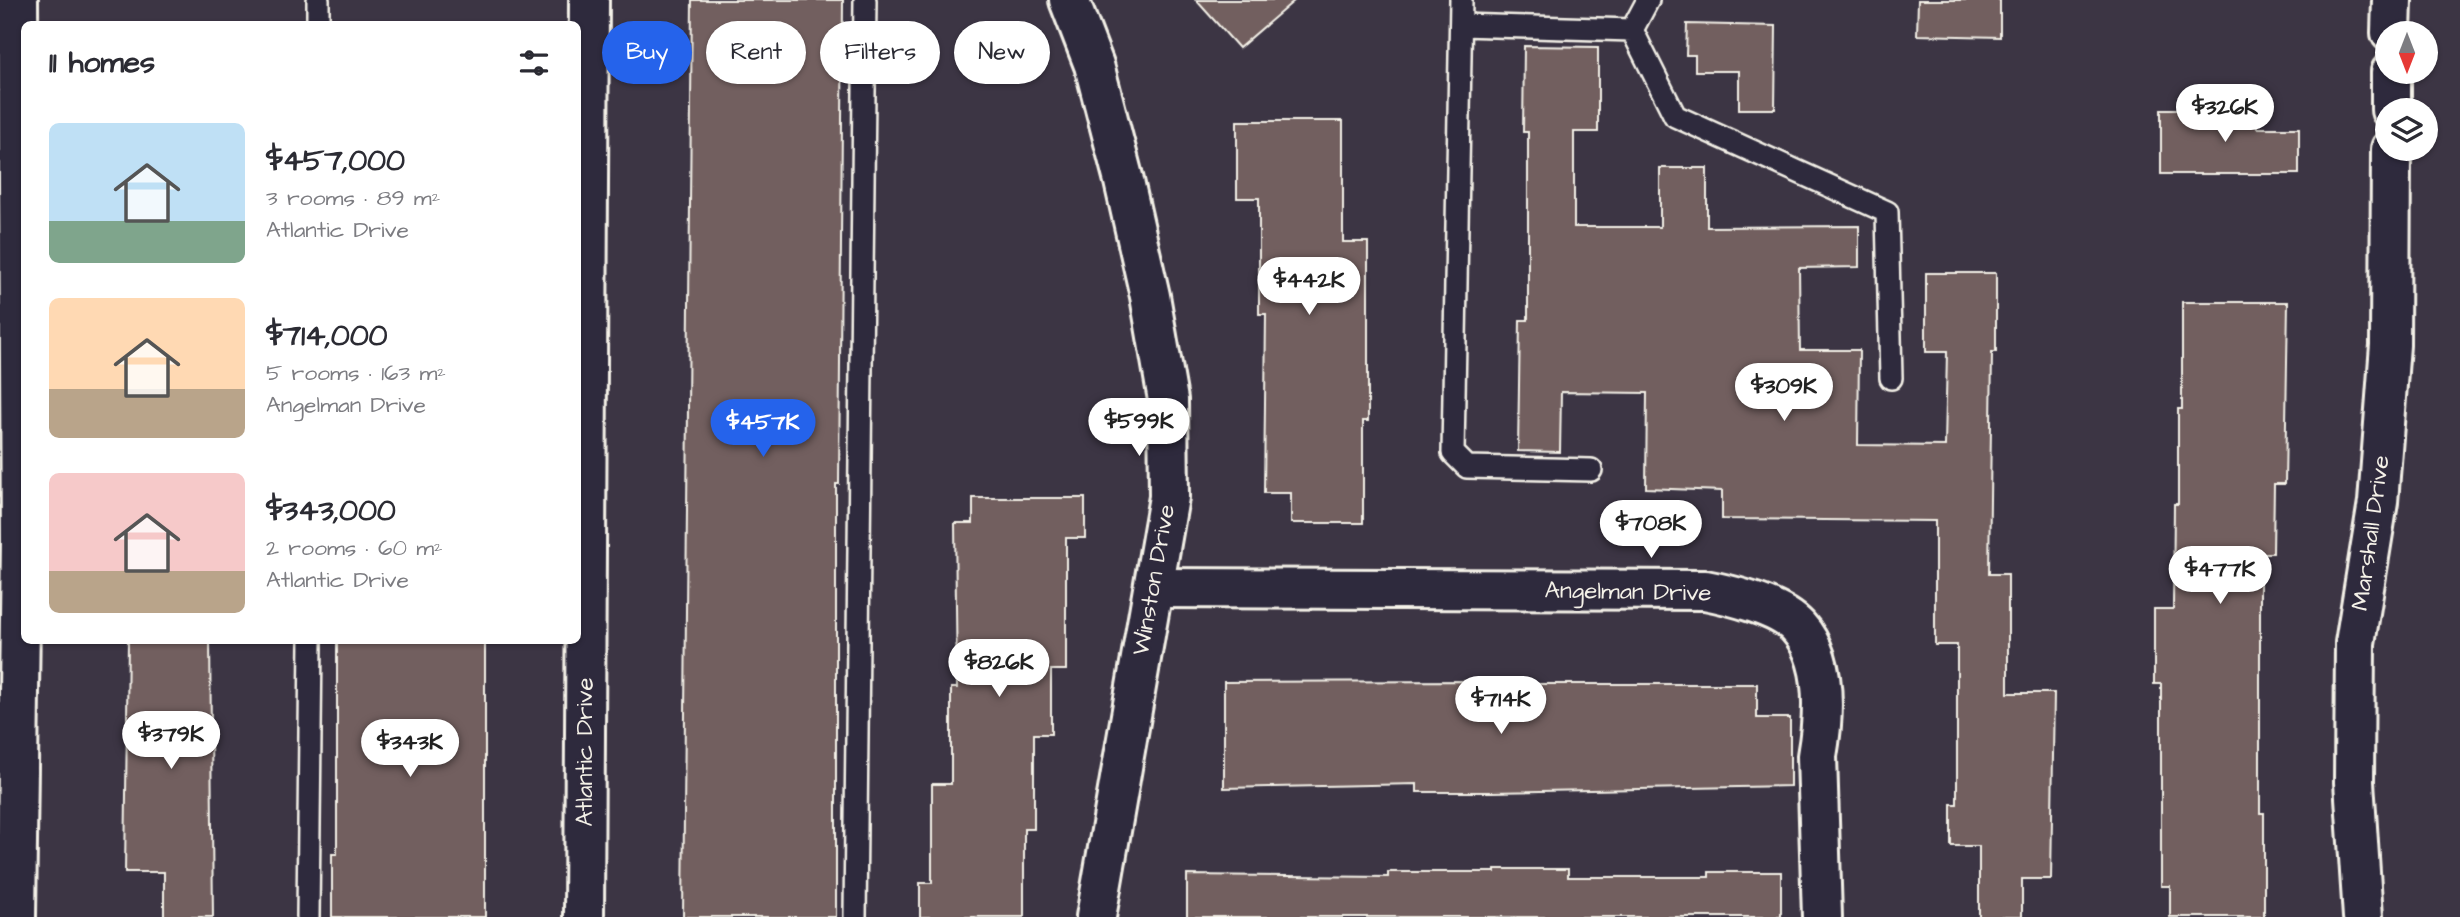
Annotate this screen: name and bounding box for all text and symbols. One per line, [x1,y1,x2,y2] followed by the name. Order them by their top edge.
[602,21,692,84] chip: Buy
[706,21,806,84] chip: Rent
[820,21,940,84] chip: Filters
[954,21,1050,84] chip: New
[2375,21,2438,84] north arrow
[2375,21,2438,161] map controls
[49,42,155,84] text: 11 homes
[515,44,553,82] icon: filters
[2176,85,2274,144] pin: $326K
[2192,91,2258,123] text: $326K
[2375,98,2438,161] button: layers
[266,140,405,182] text: $457,000
[105,151,189,235] icon: home
[266,182,440,214] text: 3 rooms · 89 m²
[266,214,409,246] text: Atlantic Drive
[1260,258,1358,317] pin: $442K
[1273,264,1345,296] text: $442K
[266,315,388,357] text: $714,000
[105,326,189,410] icon: home
[266,357,446,389] text: 5 rooms · 163 m²
[1735,364,1833,423] pin: $309K
[1751,370,1817,402] text: $309K
[266,389,426,421] text: Angelman Drive
[1090,398,1188,458] pin: $599K
[714,400,812,459] pin: $457K
[1104,405,1174,437] text: $599K
[727,406,799,438] text: $457K
[2343,453,2399,613] street label: Marshall Drive
[266,490,396,532] text: $343,000
[1602,500,1700,560] pin: $708K
[105,501,189,585] icon: home
[1124,502,1184,658] street label: Winston Drive
[1616,507,1686,539] text: $708K
[266,532,443,564] text: 2 rooms · 60 m²
[2171,546,2269,606] pin: $477K
[2185,553,2255,585] text: $477K
[266,564,409,596] text: Atlantic Drive
[1544,574,1712,611] street label: Angelman Drive
[950,640,1048,699] pin: $826K
[964,646,1034,678] text: $826K
[1452,676,1550,736] pin: $714K
[568,677,602,827] street label: Atlantic Drive
[1471,683,1531,715] text: $714K
[122,712,220,771] pin: $379K
[138,718,204,750] text: $379K
[361,720,459,779] pin: $343K
[377,726,443,758] text: $343K

